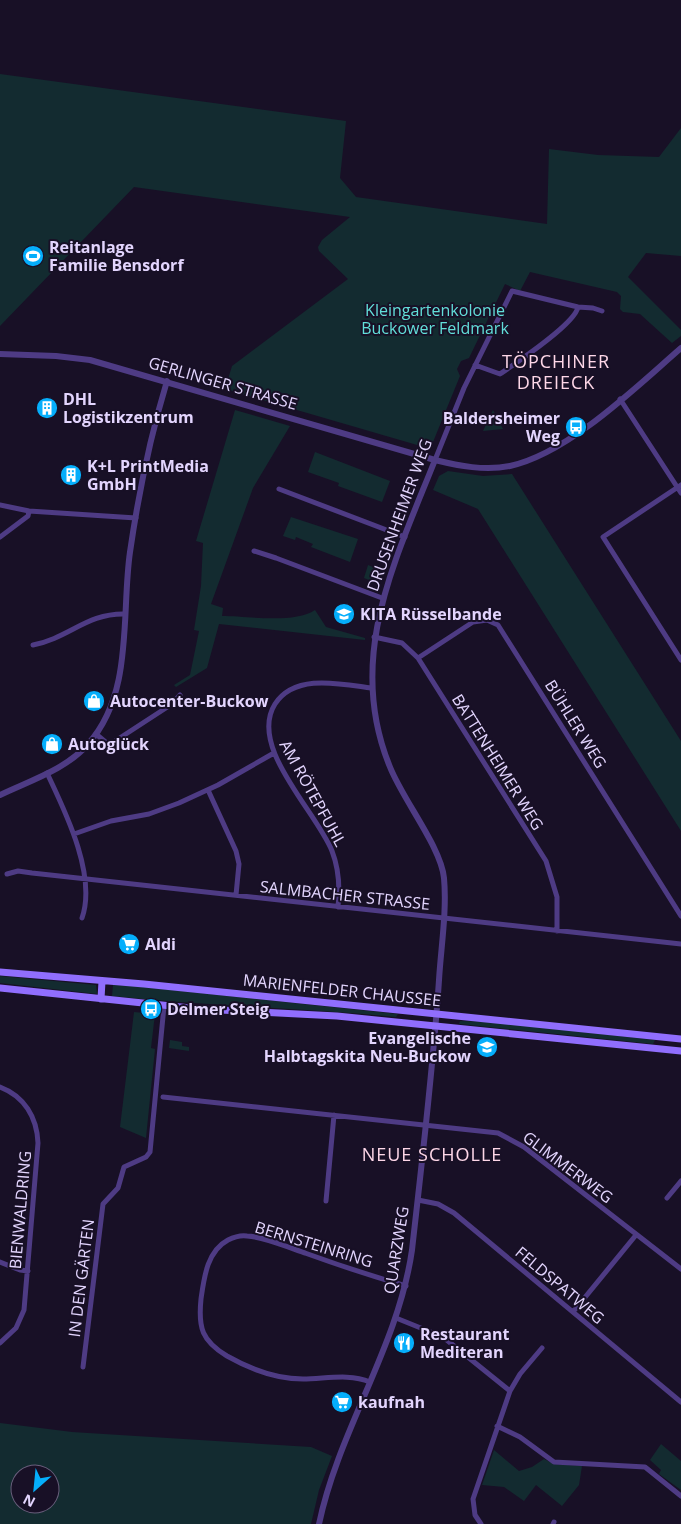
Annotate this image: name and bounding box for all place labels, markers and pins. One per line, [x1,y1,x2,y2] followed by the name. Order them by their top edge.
[49,236,184,276] place label: Reitanlage Familie Bensdorf
[21,244,45,268] sports icon: Reitanlage Familie Bensdorf
[63,388,194,428] place label: DHL Logistikzentrum
[35,396,59,420] building icon: DHL Logistikzentrum
[443,407,560,447] place label: Baldersheimer Weg
[564,415,588,439] bus stop icon: Baldersheimer Weg
[87,455,209,495] place label: K+L PrintMedia GmbH
[59,463,83,487] building icon: K+L PrintMedia GmbH
[332,602,356,626] school or university icon: KITA Rüsselbande
[360,603,502,625] place label: KITA Rüsselbande
[82,689,106,713] shop icon: Autocenter-Buckow
[110,690,269,712] place label: Autocenter-Buckow
[40,732,64,756] shop icon: Autoglück
[68,733,149,755] place label: Autoglück
[117,932,141,956] supermarket icon: Aldi
[145,933,176,955] place label: Aldi
[139,997,163,1021] bus stop icon: Delmer Steig
[167,998,269,1020] place label: Delmer Steig
[264,1027,471,1067] place label: Evangelische Halbtagskita Neu-Buckow
[475,1035,499,1059] school or university icon: Evangelische Halbtagskita Neu-Buckow
[420,1323,510,1363] place label: Restaurant Mediteran
[392,1331,416,1355] restaurant icon: Restaurant Mediteran
[330,1390,354,1414] supermarket icon: kaufnah
[358,1391,425,1413] place label: kaufnah

